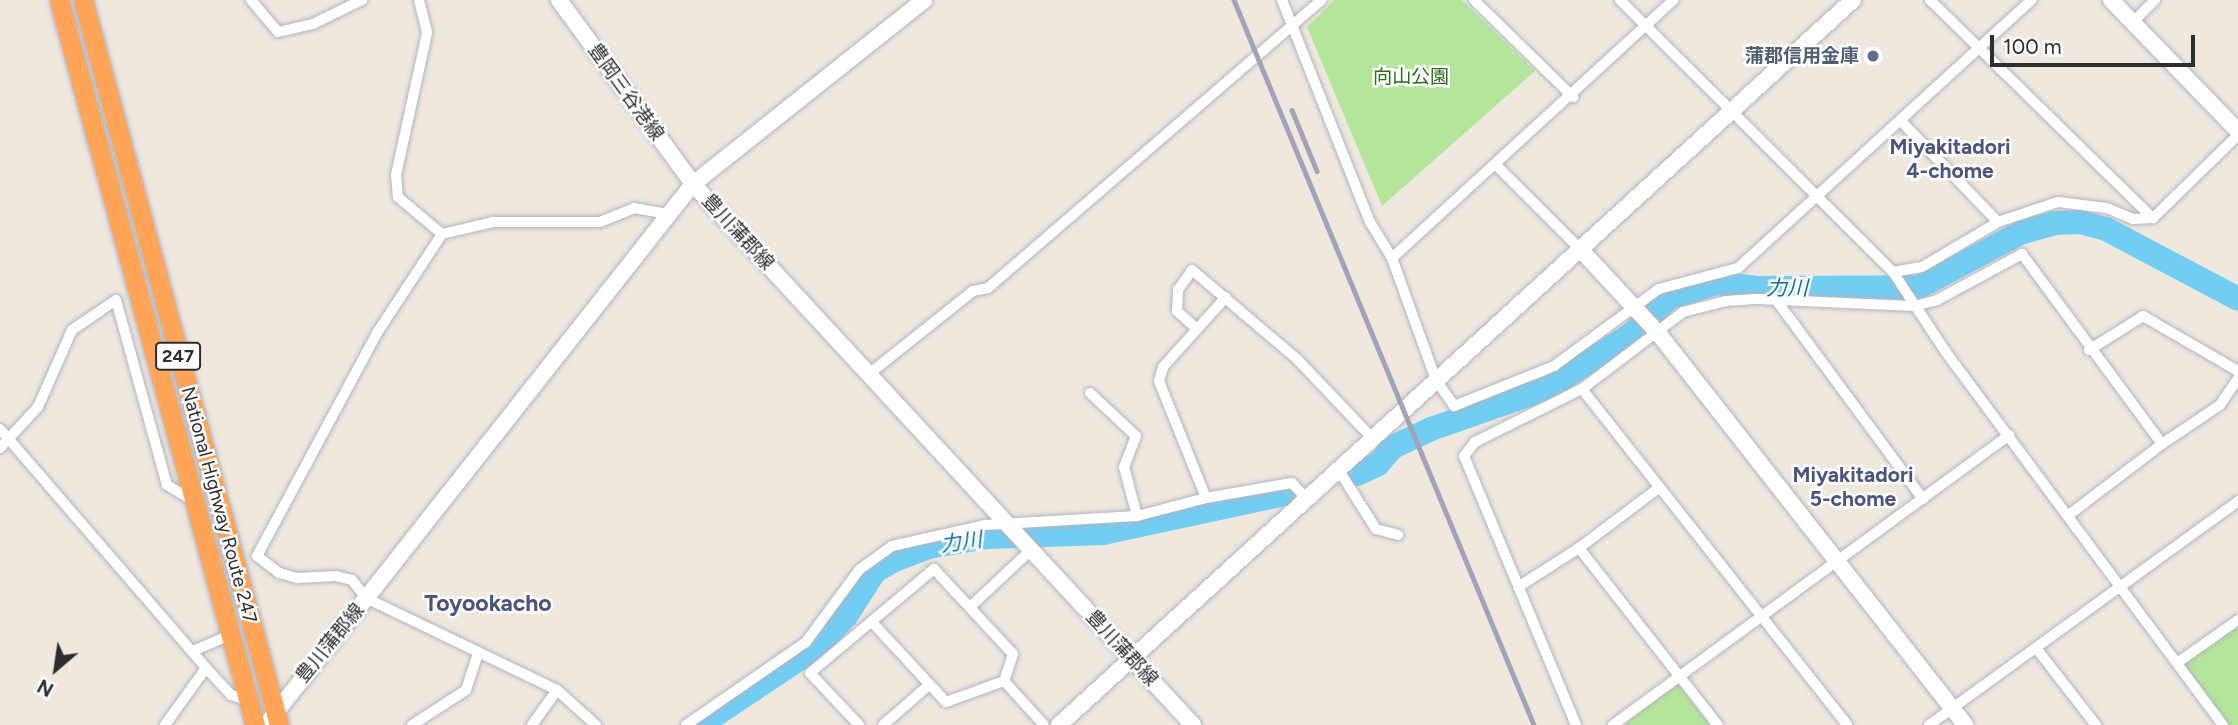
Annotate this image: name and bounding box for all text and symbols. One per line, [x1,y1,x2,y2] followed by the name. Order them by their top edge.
[1993,21,2198,65] scale bar
[2003,34,2062,59] text: 100 m
[583,39,669,145] street label: 豊岡三谷港線
[1745,45,1859,67] place label: 蒲郡信用金庫
[1865,48,1881,64] marker: 蒲郡信用金庫
[1373,66,1449,88] park label: 向山公園
[1890,134,2010,184] district label: Miyakitadori 4-chome
[697,189,779,275] street label: 豊川蒲郡線
[1766,275,1808,301] water label: 力川
[154,342,202,370] road number: 247
[176,384,262,626] street label: National Highway Route 247
[1793,462,1913,512] district label: Miyakitadori 5-chome
[938,527,984,557] water label: 力川
[424,589,552,617] district label: Toyookacho
[291,599,369,687] street label: 豊川蒲郡線
[1081,605,1163,691] street label: 豊川蒲郡線
[21,634,91,704] north arrow
[34,674,58,701] text: N

